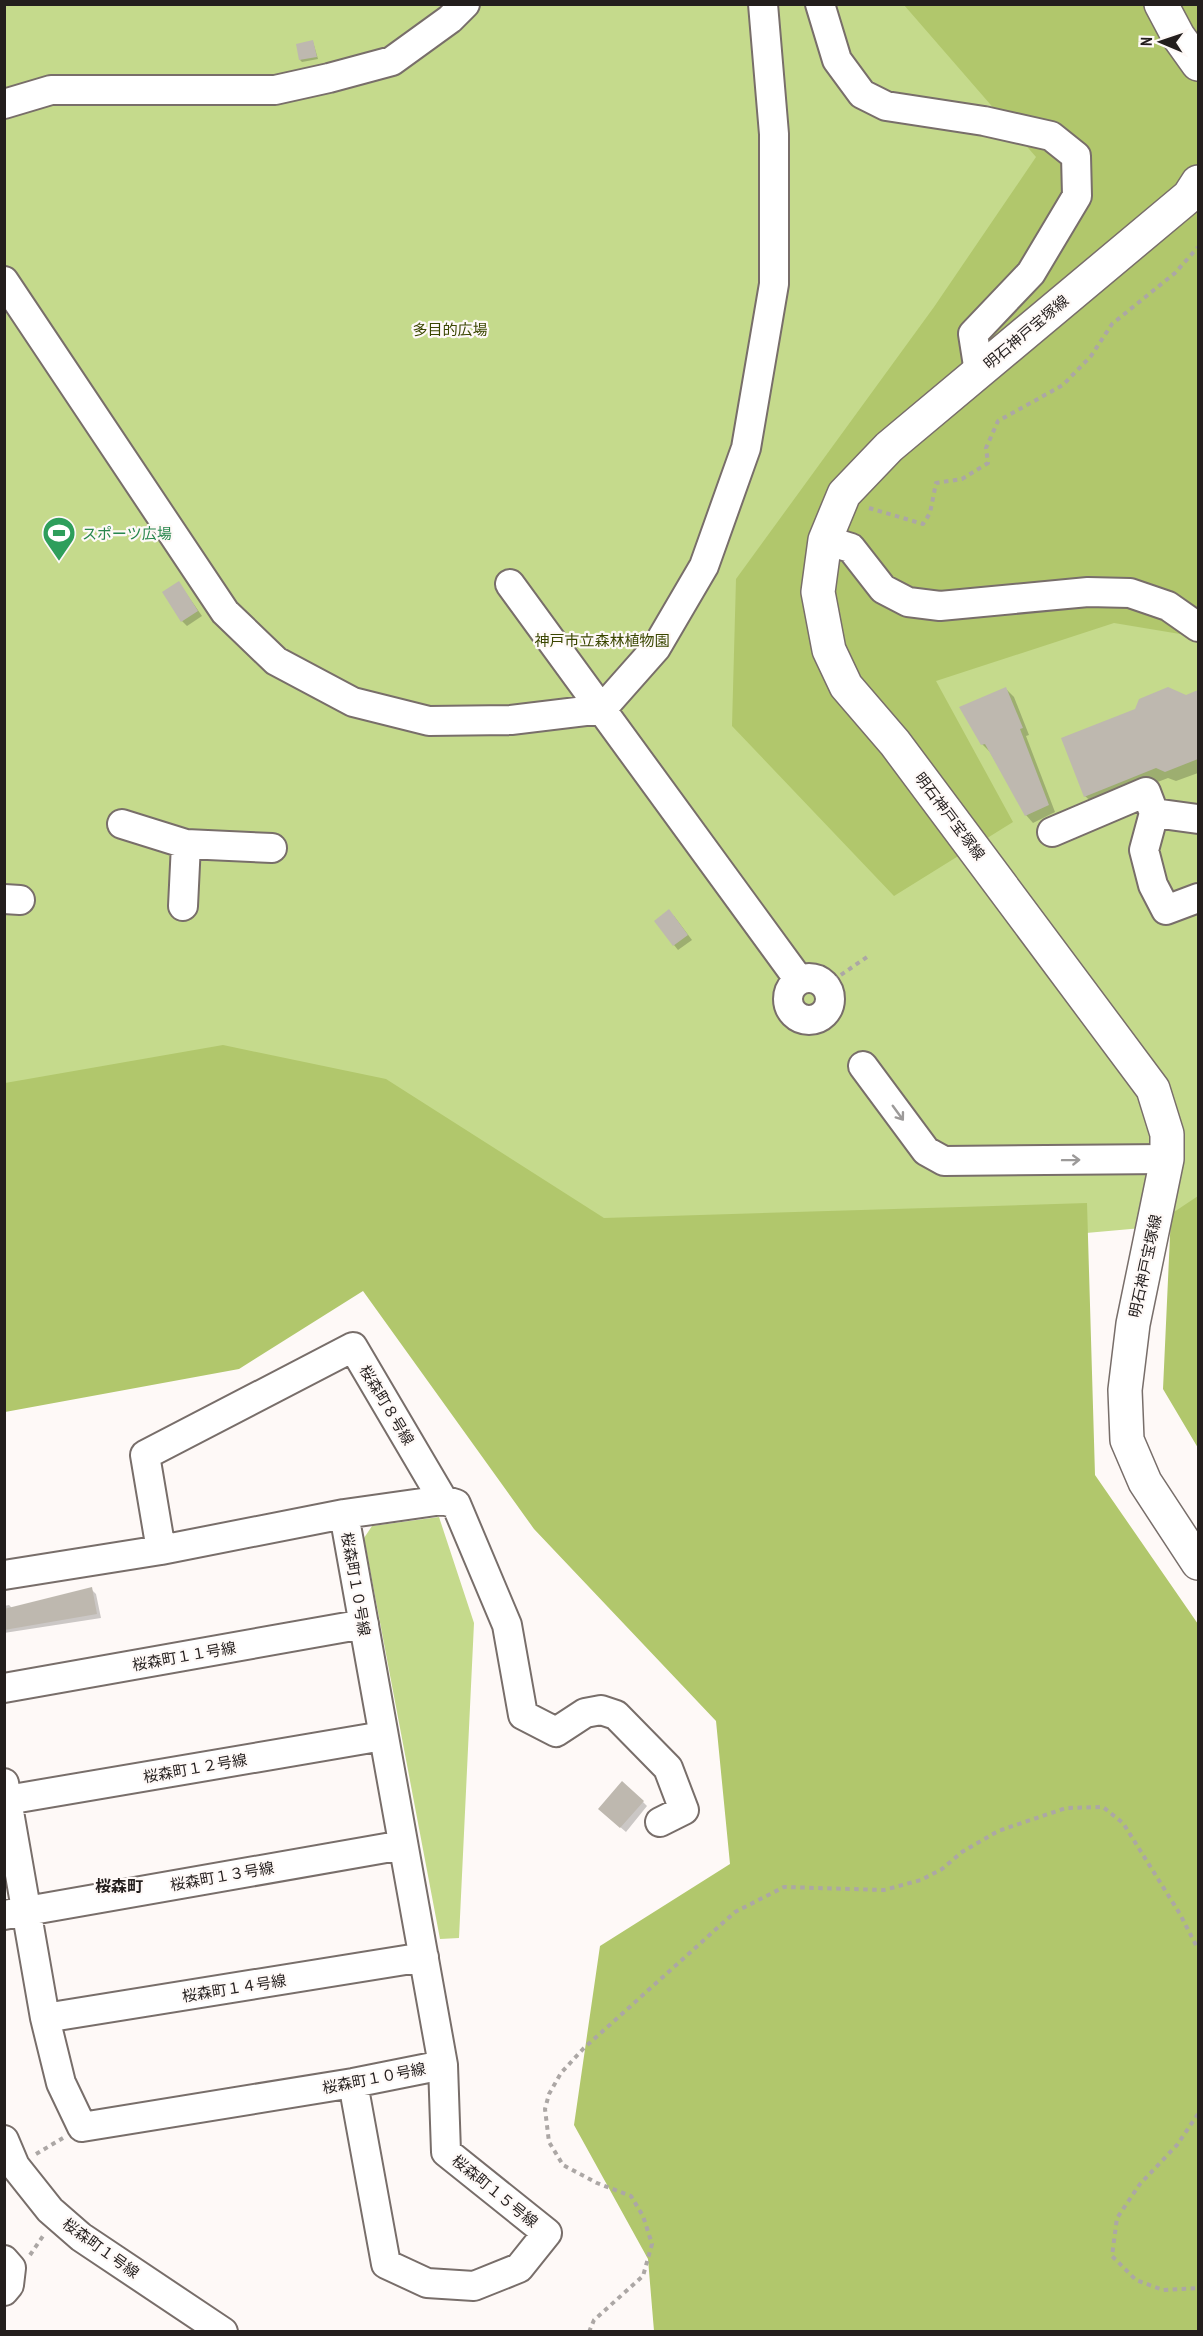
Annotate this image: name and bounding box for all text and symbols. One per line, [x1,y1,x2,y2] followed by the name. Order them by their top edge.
[1131,12,1191,72] north arrow
[1136,37,1156,46] text: N
[980,291,1072,373] street label: 明石神戸宝塚線
[412,320,488,339] park label: 多目的広場
[41,515,77,562] sports icon: スポーツ広場
[82,524,172,543] place label: スポーツ広場
[534,631,670,650] park label: 神戸市立森林植物園
[911,768,989,864] street label: 明石神戸宝塚線
[891,1104,904,1120] one-way arrow
[1060,1154,1080,1166] one-way arrow
[1125,1213,1165,1319] street label: 明石神戸宝塚線
[356,1362,418,1448] street label: 桜森町８号線
[338,1531,374,1637] street label: 桜森町１０号線
[131,1638,237,1674] street label: 桜森町１１号線
[142,1750,248,1786] street label: 桜森町１２号線
[169,1858,275,1894] street label: 桜森町１３号線
[95,1876,143,1896] district label: 桜森町
[181,1970,287,2006] street label: 桜森町１４号線
[321,2059,427,2097] street label: 桜森町１０号線
[448,2151,542,2231] street label: 桜森町１５号線
[59,2214,143,2282] street label: 桜森町１号線

